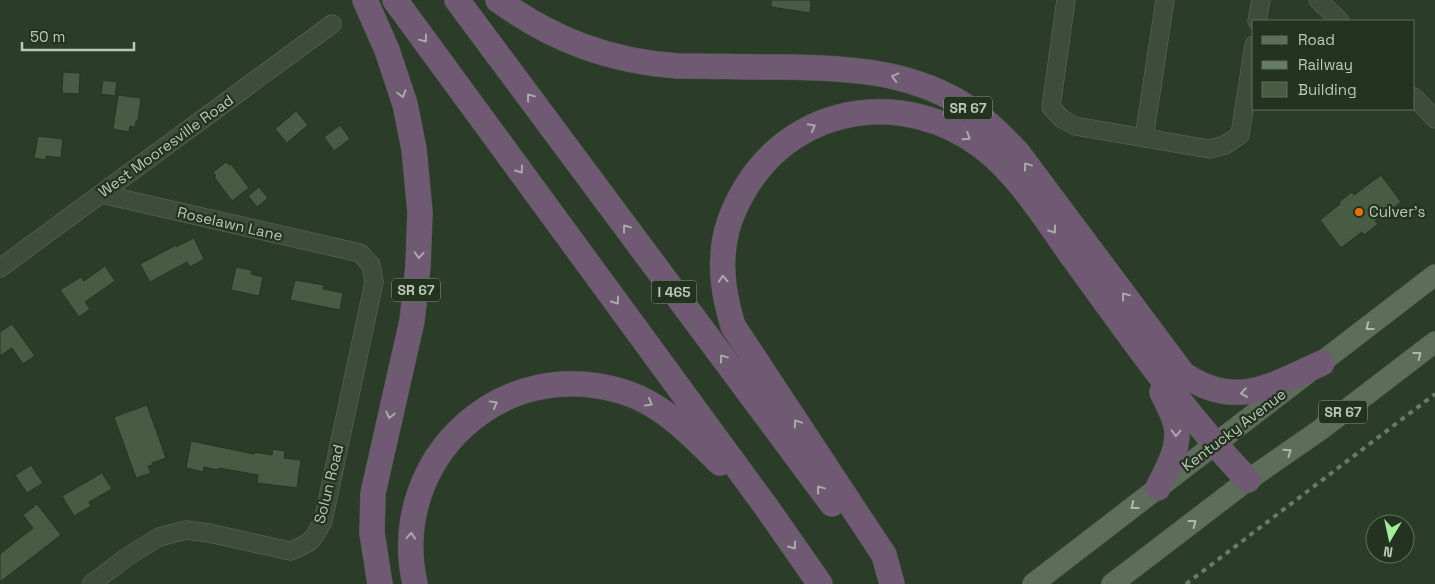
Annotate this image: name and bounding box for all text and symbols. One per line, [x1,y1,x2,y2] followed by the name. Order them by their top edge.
[22,20,135,52] scale bar
[1252,20,1415,110] legend
[30,27,65,46] text: 50 m
[1298,30,1335,49] text: Road
[418,33,426,42] one-way arrow
[1298,55,1353,74] text: Railway
[891,72,900,83] one-way arrow
[1298,80,1357,99] text: Building
[94,90,237,201] street label: West Mooresville Road
[397,90,407,98] one-way arrow
[527,94,535,103] one-way arrow
[944,96,992,120] road number: SR 67
[807,123,816,133] one-way arrow
[962,131,971,140] one-way arrow
[1025,163,1033,172] one-way arrow
[514,164,523,174] one-way arrow
[176,202,285,245] street label: Roselawn Lane
[1369,202,1426,221] place label: Culver's
[1353,206,1365,218] marker: Culver's
[1047,224,1056,234] one-way arrow
[624,225,632,234] one-way arrow
[413,251,424,259] one-way arrow
[718,275,729,283] one-way arrow
[392,278,440,302] road number: SR 67
[652,280,696,304] road number: I 465
[1122,292,1131,302] one-way arrow
[610,295,619,305] one-way arrow
[1366,321,1375,329] one-way arrow
[1412,352,1421,360] one-way arrow
[721,355,729,364] one-way arrow
[1178,384,1290,475] street label: Kentucky Avenue
[1239,387,1248,397] one-way arrow
[644,397,653,407] one-way arrow
[489,400,498,410] one-way arrow
[1319,401,1367,424] road number: SR 67
[385,410,396,419] one-way arrow
[793,419,803,428] one-way arrow
[1171,429,1181,437] one-way arrow
[309,442,348,526] street label: Solun Road
[1282,449,1292,458] one-way arrow
[818,486,826,495] one-way arrow
[1131,501,1140,509] one-way arrow
[1365,514,1415,564] north arrow
[1187,520,1196,528] one-way arrow
[406,531,417,539] one-way arrow
[787,540,796,550] one-way arrow
[1382,542,1394,561] text: N

